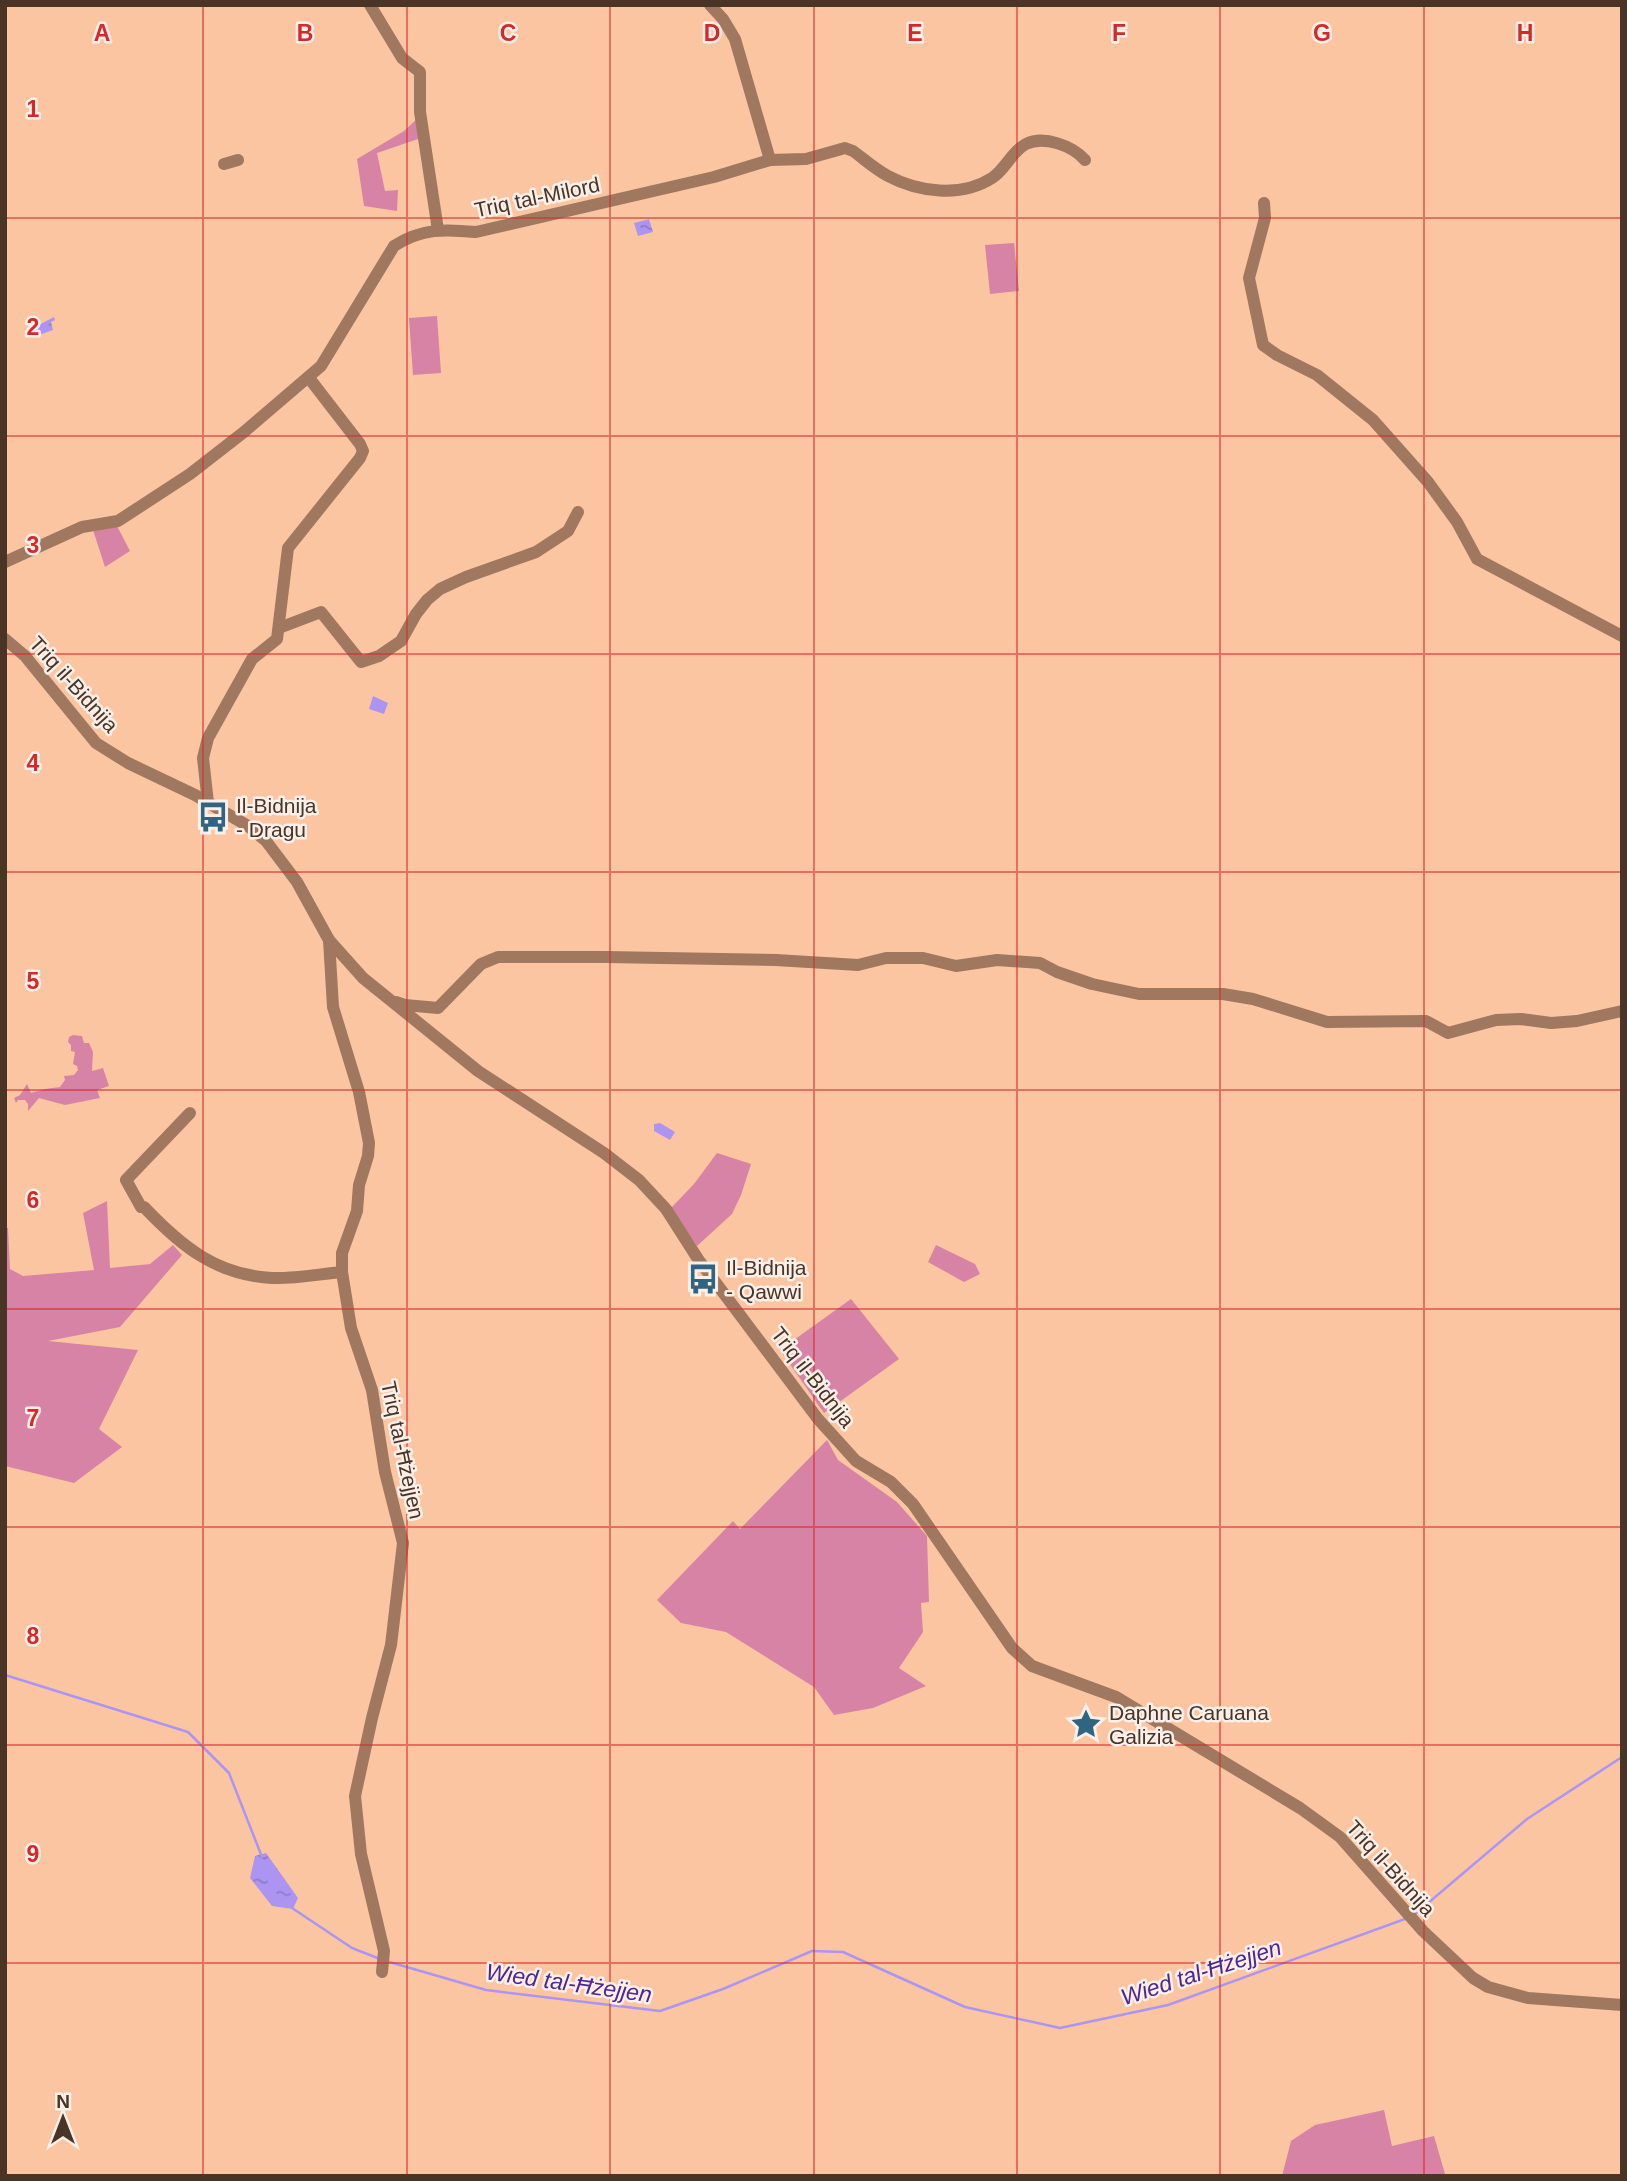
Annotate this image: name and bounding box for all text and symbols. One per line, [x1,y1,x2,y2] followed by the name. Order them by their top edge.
[94,20,110,46] text: A
[297,20,313,46] text: B
[500,20,516,46] text: C
[704,20,720,46] text: D
[907,20,923,46] text: E
[1112,20,1126,46] text: F
[1313,20,1331,46] text: G
[1517,20,1533,46] text: H
[27,96,40,122] text: 1
[472,172,602,222] street label: Triq tal-Milord
[27,314,39,340] text: 2
[27,532,39,558] text: 3
[25,631,123,737] street label: Triq il-Bidnija
[27,750,40,776] text: 4
[236,794,317,841] place label: Il-Bidnija - Dragu
[196,800,230,834] bus stop icon: Il-Bidnija - Dragu
[27,968,40,994] text: 5
[27,1187,39,1213] text: 6
[726,1256,807,1303] place label: Il-Bidnija - Qawwi
[686,1262,720,1296] bus stop icon: Il-Bidnija - Qawwi
[767,1322,859,1432] street label: Triq il-Bidnija
[377,1379,429,1521] street label: Triq tal-Ħżejjen
[27,1405,39,1431] text: 7
[27,1623,40,1649] text: 8
[1109,1701,1269,1748] place label: Daphne Caruana Galizia
[1069,1707,1103,1741] place icon: Daphne Caruana Galizia
[1342,1815,1440,1921] street label: Triq il-Bidnija
[27,1841,39,1867] text: 9
[1117,1934,1285,2010] water label: Wied tal-Ħżejjen
[484,1958,654,2008] water label: Wied tal-Ħżejjen
[28,2083,98,2153] north arrow
[56,2091,70,2112] text: N

